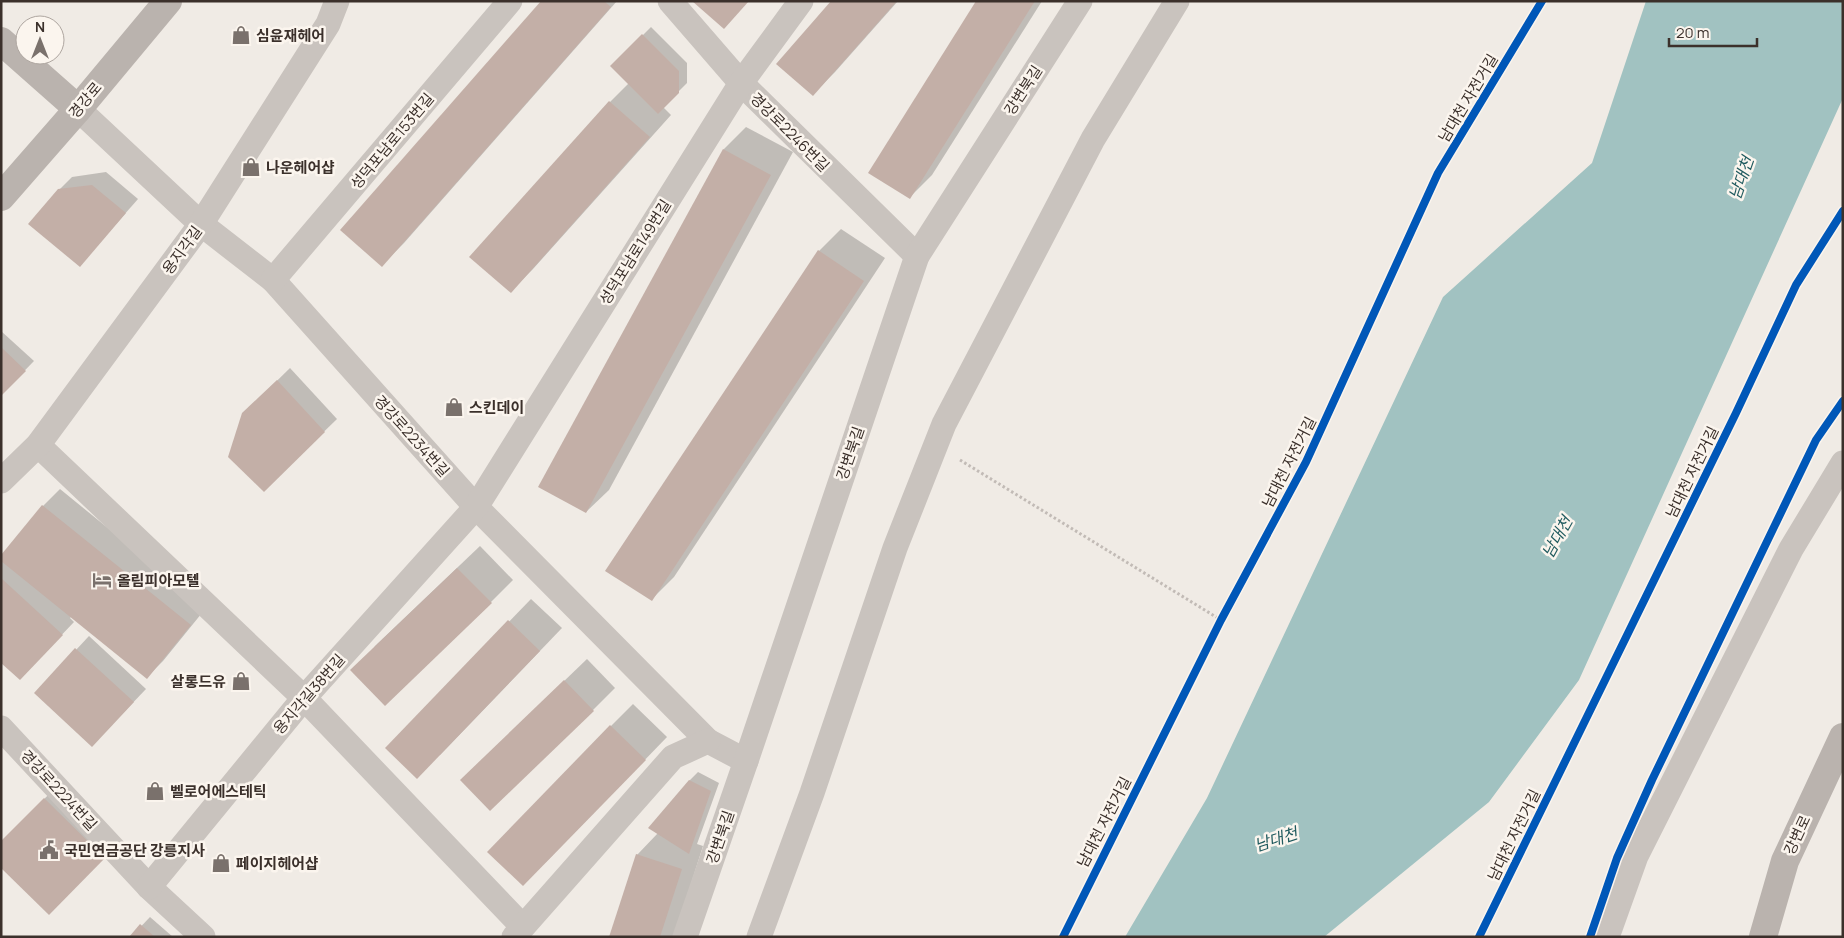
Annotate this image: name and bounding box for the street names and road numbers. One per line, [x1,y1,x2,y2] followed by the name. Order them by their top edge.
[1433,50,1503,146] street label: 남대천 자전거길
[999,61,1047,119] street label: 강변북길
[64,77,106,123] street label: 경강로
[746,88,834,176] street label: 경강로2246번길
[346,89,438,193] street label: 성덕포남로153번길
[594,195,676,309] street label: 성덕포남로149번길
[157,221,207,279] street label: 용지각길
[370,391,454,481] street label: 경강로2234번길
[1257,413,1321,511] street label: 남대천 자전거길
[831,423,869,483] street label: 강변북길
[1661,423,1723,521] street label: 남대천 자전거길
[268,649,350,739] street label: 용지각길38번길
[16,745,102,835] street label: 경강로2224번길
[1072,773,1136,871] street label: 남대천 자전거길
[1483,786,1545,884] street label: 남대천 자전거길
[701,807,739,867] street label: 강변북길
[1779,812,1815,858] street label: 강변로

